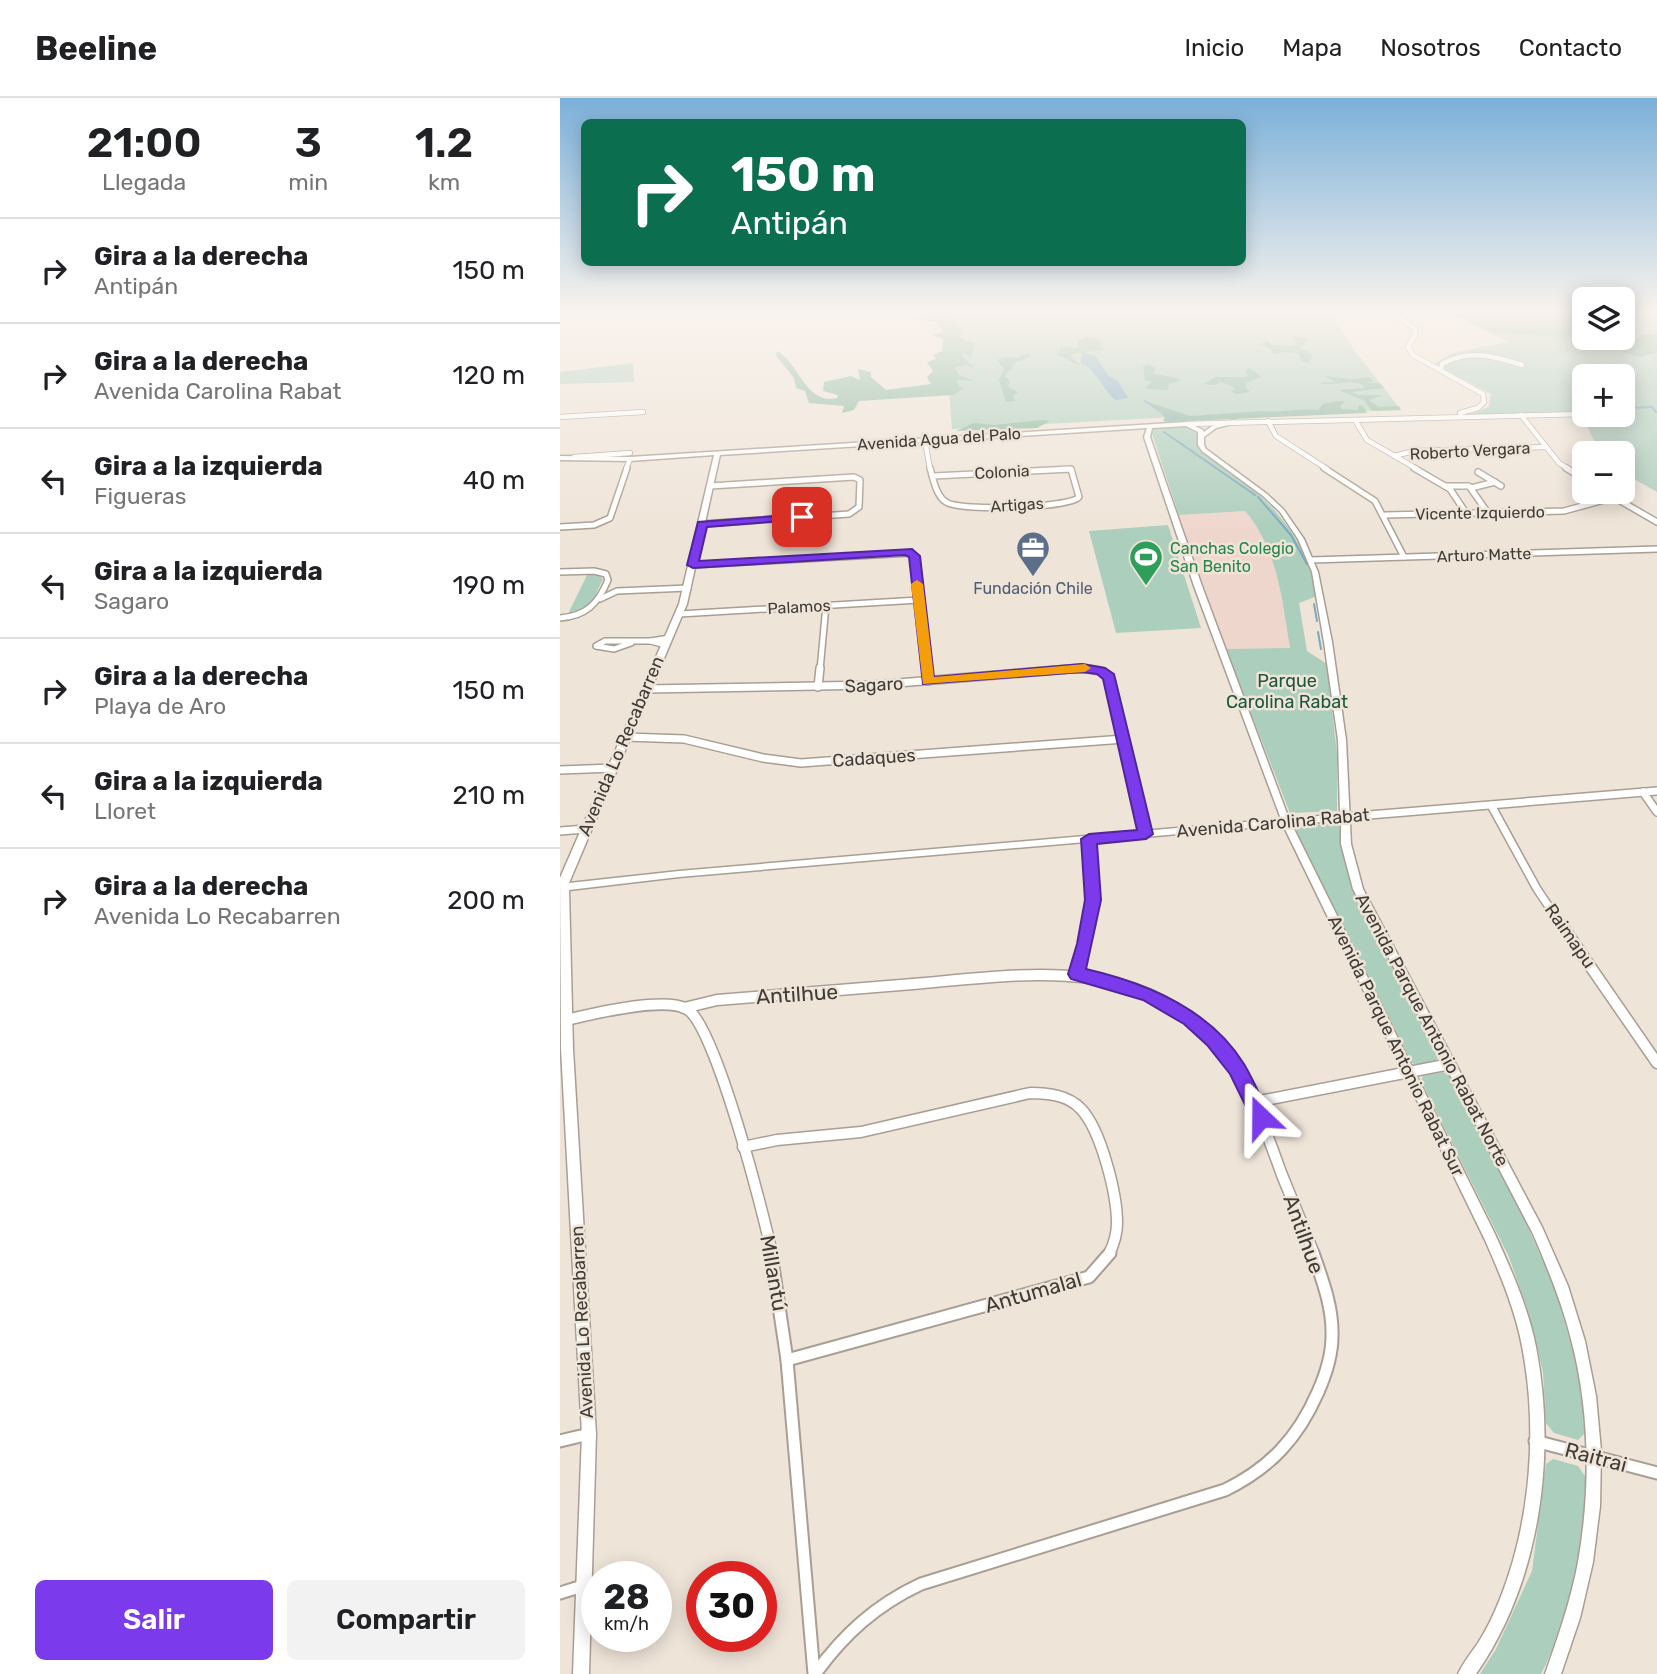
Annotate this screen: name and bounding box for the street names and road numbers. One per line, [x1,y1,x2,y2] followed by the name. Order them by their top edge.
[857,424,1021,454] street label: Avenida Agua del Palo
[1409,438,1531,464] street label: Roberto Vergara
[974,461,1030,483] street label: Colonia
[990,494,1044,516] street label: Artigas
[1415,502,1545,524] street label: Vicente Izquierdo
[1436,544,1532,566] street label: Arturo Matte
[767,596,831,618] street label: Palamos
[573,653,669,839] street label: Avenida Lo Recabarren
[844,672,904,698] street label: Sagaro
[832,744,916,772] street label: Cadaques
[1176,804,1370,842] street label: Avenida Carolina Rabat
[1350,890,1514,1170] street label: Avenida Parque Antonio Rabat Norte
[1540,900,1600,972] street label: Raimapu
[1323,912,1469,1180] street label: Avenida Parque Antonio Rabat Sur
[755,979,839,1009] street label: Antilhue
[1278,1191,1330,1277] street label: Antilhue
[566,1225,598,1419] street label: Avenida Lo Recabarren
[755,1233,793,1313] street label: Millantú
[982,1266,1084,1318] street label: Antumalal
[1562,1437,1630,1477] street label: Raitrai

